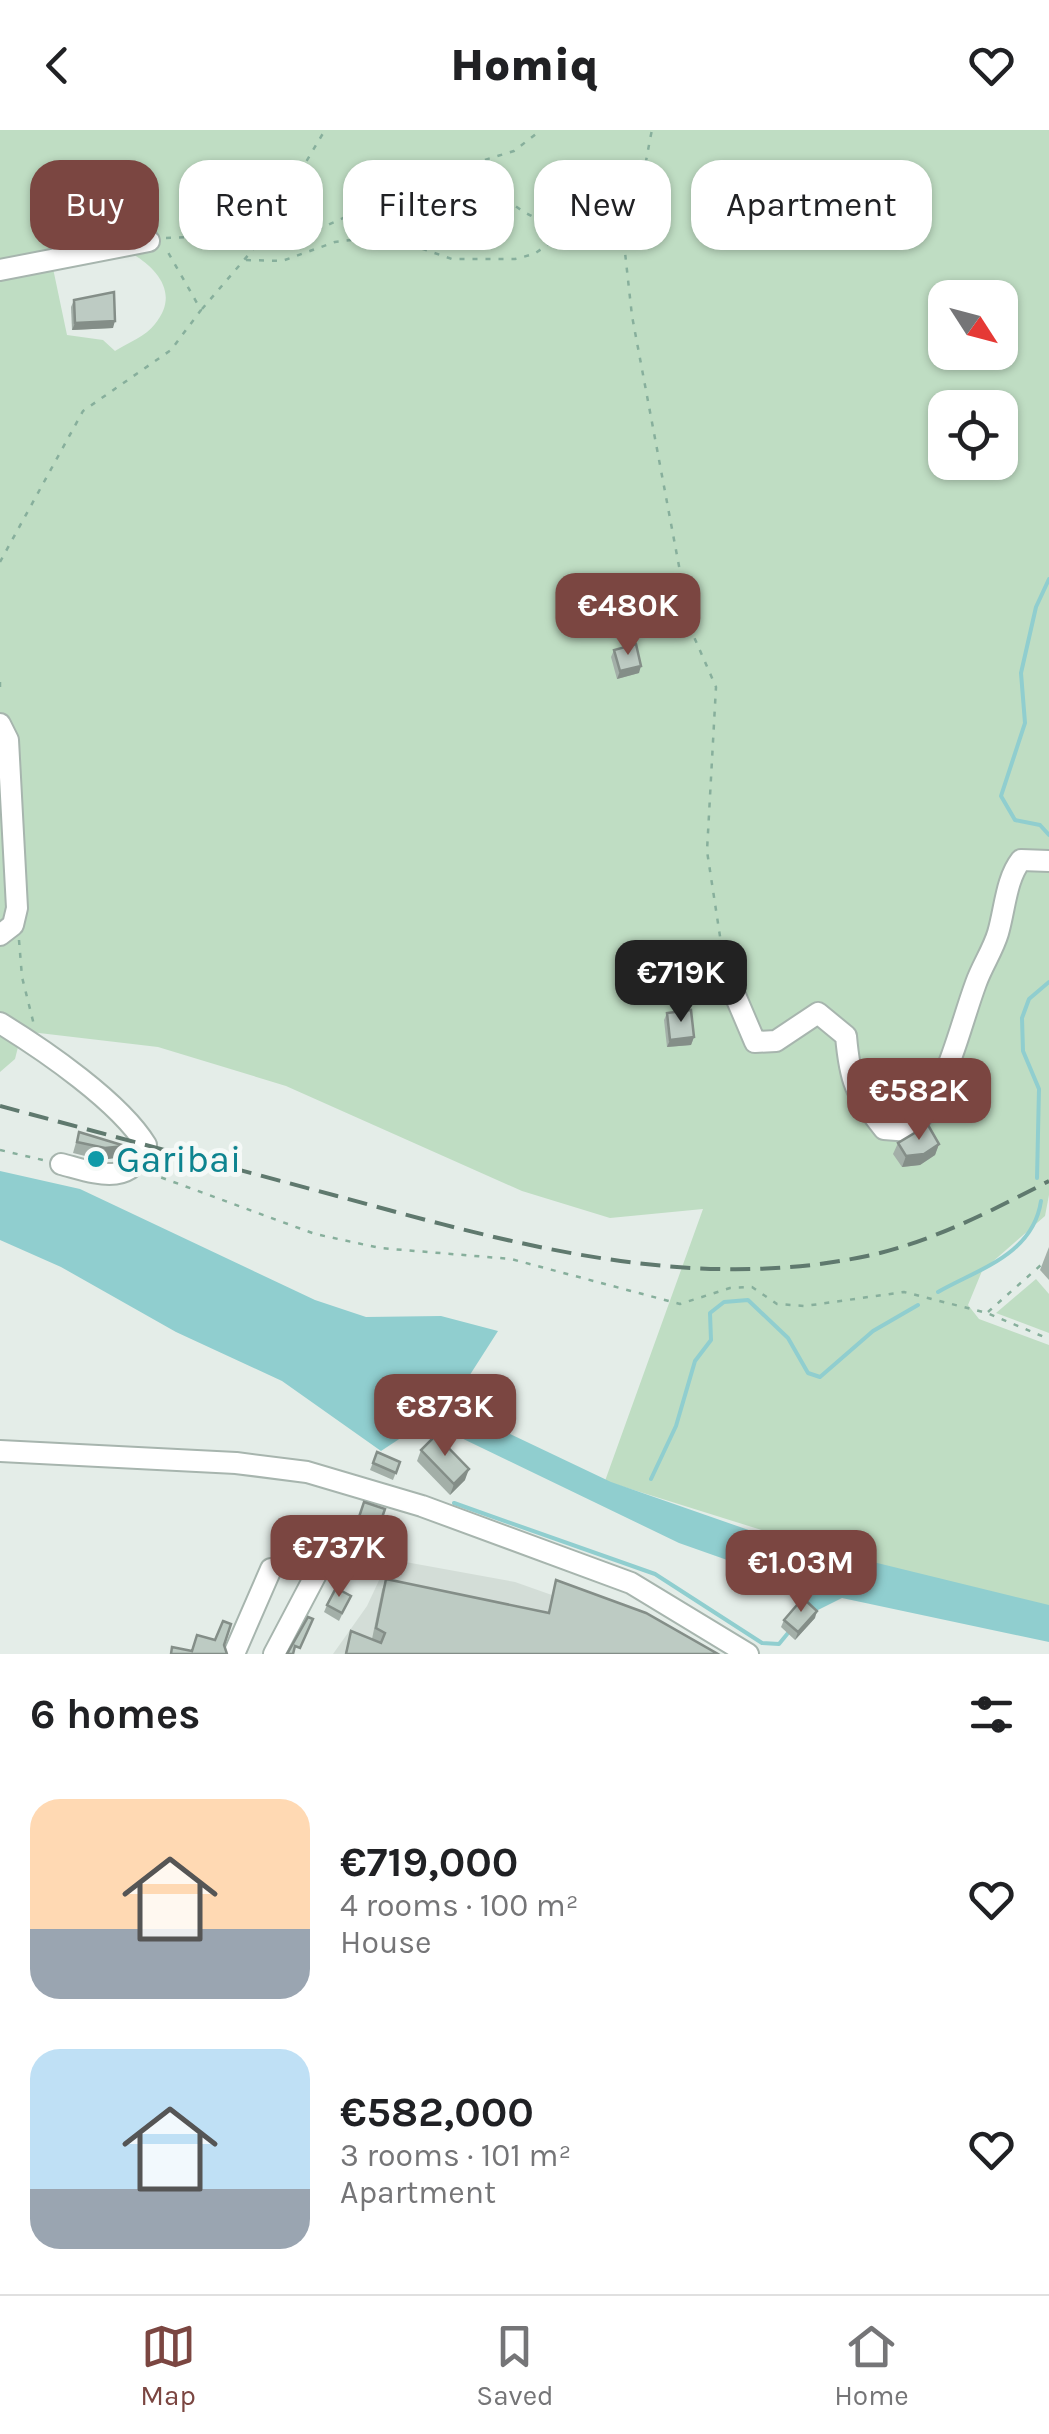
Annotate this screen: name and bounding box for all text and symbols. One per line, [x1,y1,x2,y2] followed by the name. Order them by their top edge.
[30,38,85,93] icon: back
[964,38,1019,93] icon: heart
[450,39,599,91] text: Homiq
[30,160,159,250] chip: Buy
[179,160,323,250] chip: Rent
[343,160,514,250] chip: Filters
[534,160,671,250] chip: New
[691,160,932,250] chip: Apartment
[928,280,1018,370] north arrow
[928,280,1018,480] map controls
[928,390,1018,480] button: locate
[558,573,698,658] pin: €480K
[577,587,679,624] text: €480K
[611,940,751,1025] pin: €719K
[637,954,725,991] text: €719K
[849,1058,989,1143] pin: €582K
[869,1072,969,1109] text: €582K
[116,1137,241,1182] place label: Garibai
[85,1148,107,1170] marker: Garibai
[375,1374,515,1459] pin: €873K
[396,1388,494,1425] text: €873K
[269,1515,409,1600] pin: €737K
[293,1529,385,1566] text: €737K
[720,1530,882,1615] pin: €1.03M
[748,1544,854,1581] text: €1.03M
[964,1687,1019,1742] icon: filters
[30,1689,200,1739] text: 6 homes
[340,1837,518,1887] text: €719,000
[110,1839,230,1959] icon: home
[964,1872,1019,1927] icon: heart
[340,1887,579,1924] text: 4 rooms · 100 m²
[340,1924,432,1961] text: House
[340,2087,534,2137] text: €582,000
[110,2089,230,2209] icon: home
[964,2122,1019,2177] icon: heart
[340,2137,571,2174] text: 3 rooms · 101 m²
[340,2174,496,2211] text: Apartment
[140,2319,196,2412] tab: Map
[476,2319,554,2412] tab: Saved
[834,2319,909,2412] tab: Home

